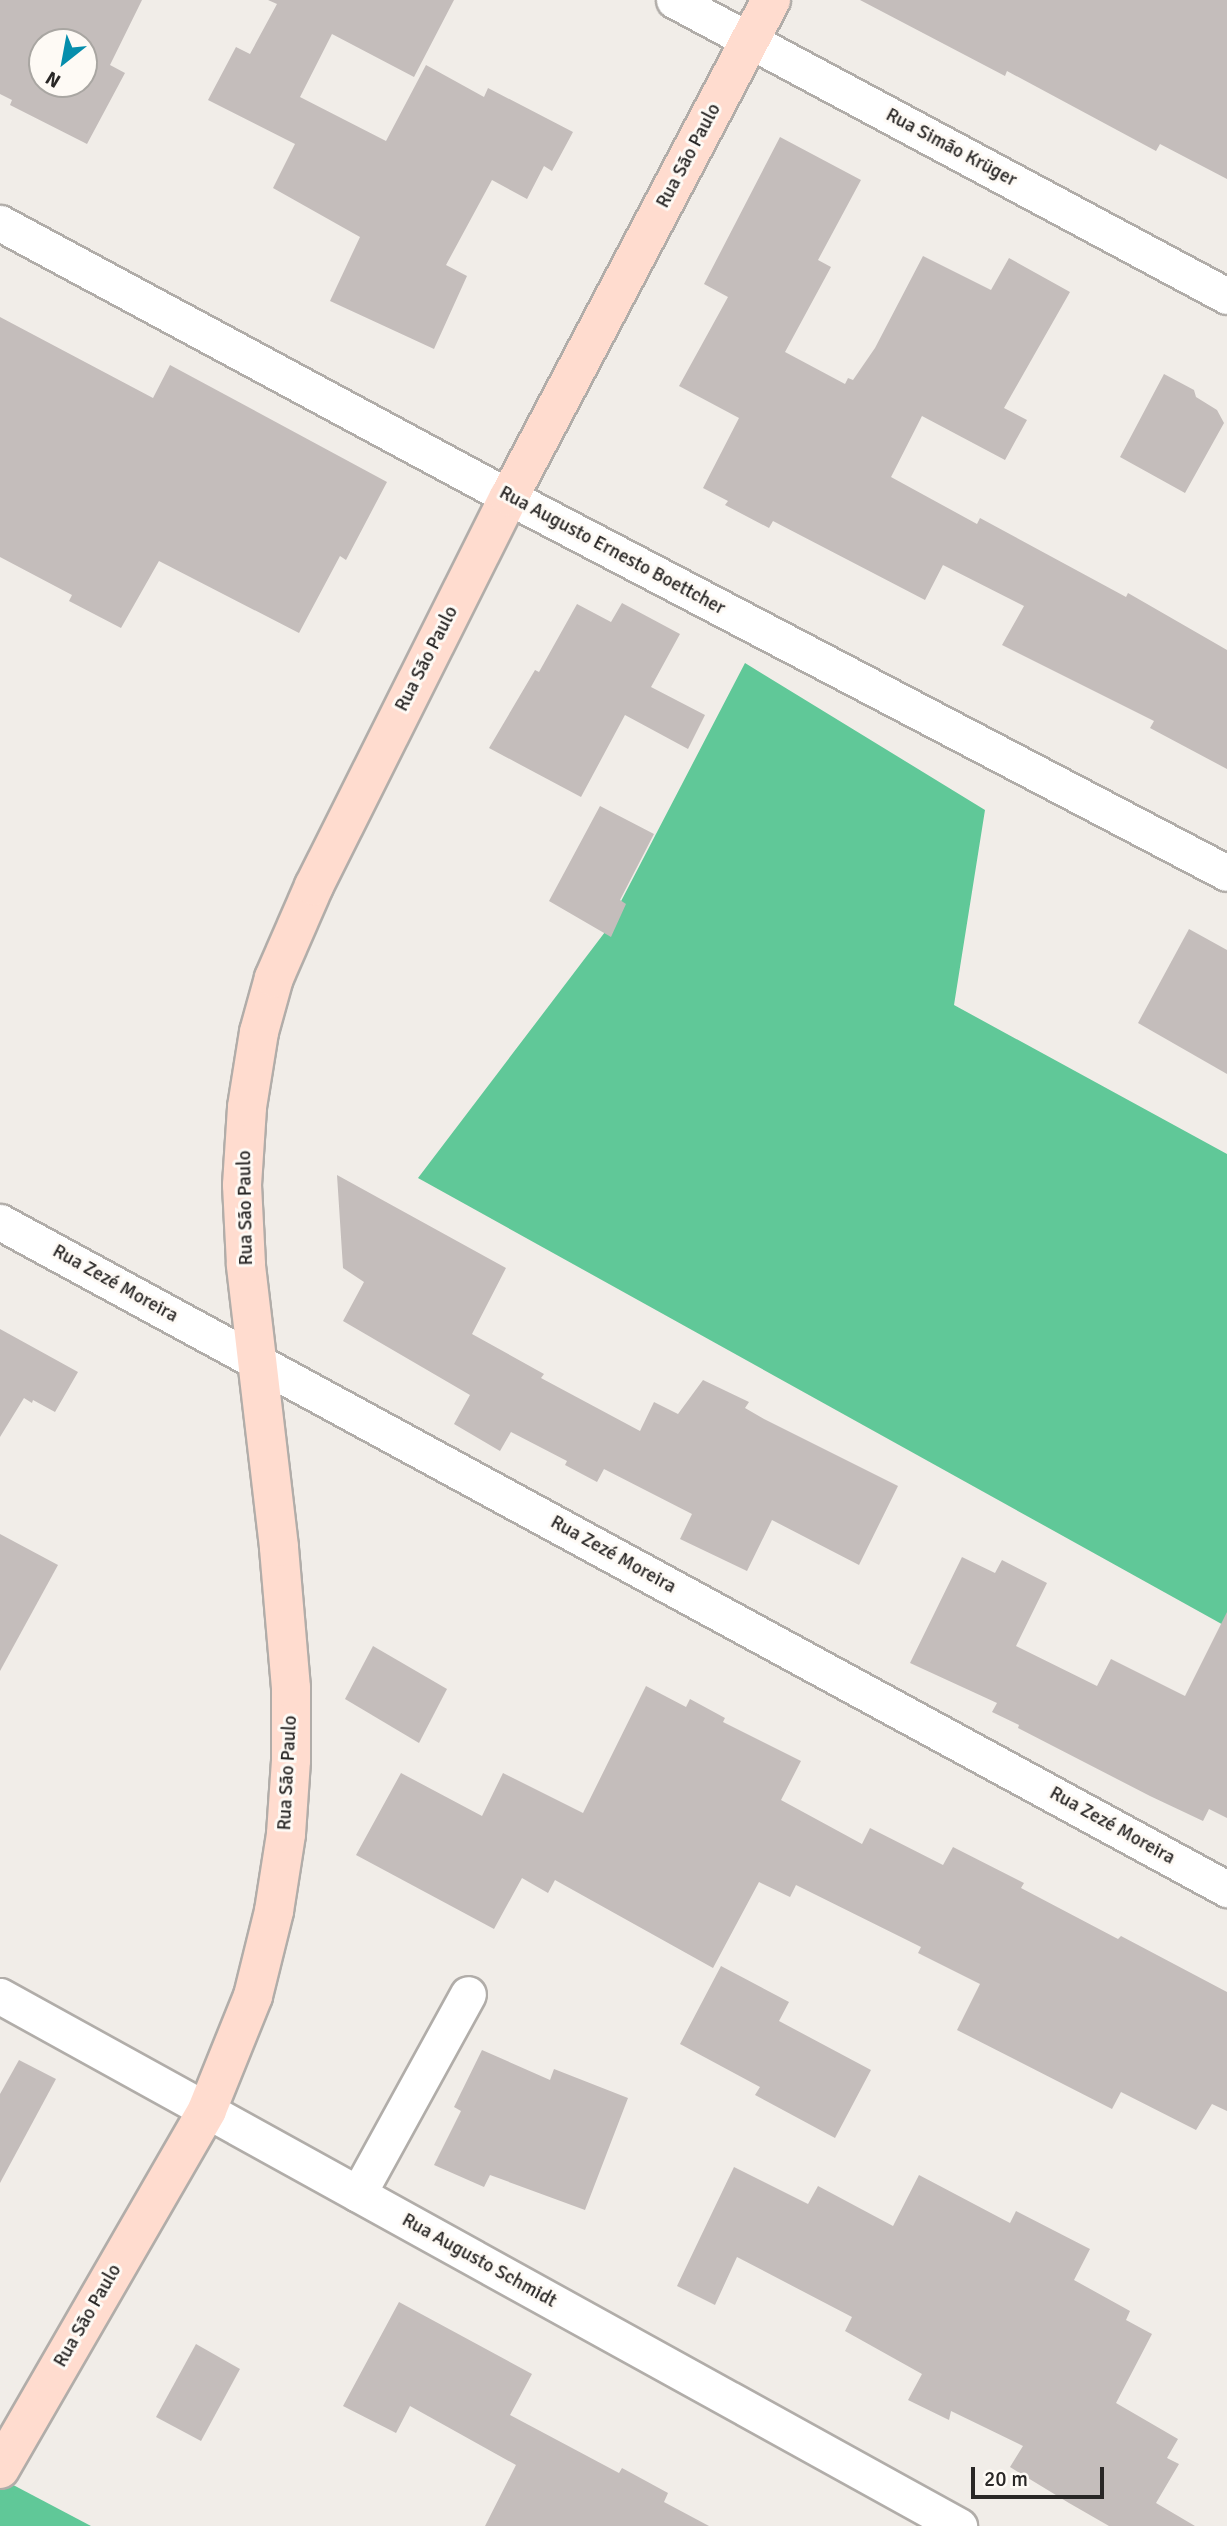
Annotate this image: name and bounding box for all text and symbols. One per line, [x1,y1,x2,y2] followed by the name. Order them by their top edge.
[28,28,98,98] north arrow
[41,66,65,93] text: N
[652,100,726,212] street label: Rua São Paulo
[882,104,1020,192] street label: Rua Simão Krüger
[495,482,729,620] street label: Rua Augusto Ernesto Boettcher
[391,603,463,715] street label: Rua São Paulo
[234,1150,258,1266] street label: Rua São Paulo
[48,1240,182,1328] street label: Rua Zezé Moreira
[546,1511,680,1599] street label: Rua Zezé Moreira
[274,1715,302,1831] street label: Rua São Paulo
[1045,1782,1179,1870] street label: Rua Zezé Moreira
[398,2209,560,2313] street label: Rua Augusto Schmidt
[49,2260,127,2372] street label: Rua São Paulo
[975,2452,1108,2496] scale bar
[984,2466,1028,2492] text: 20 m

